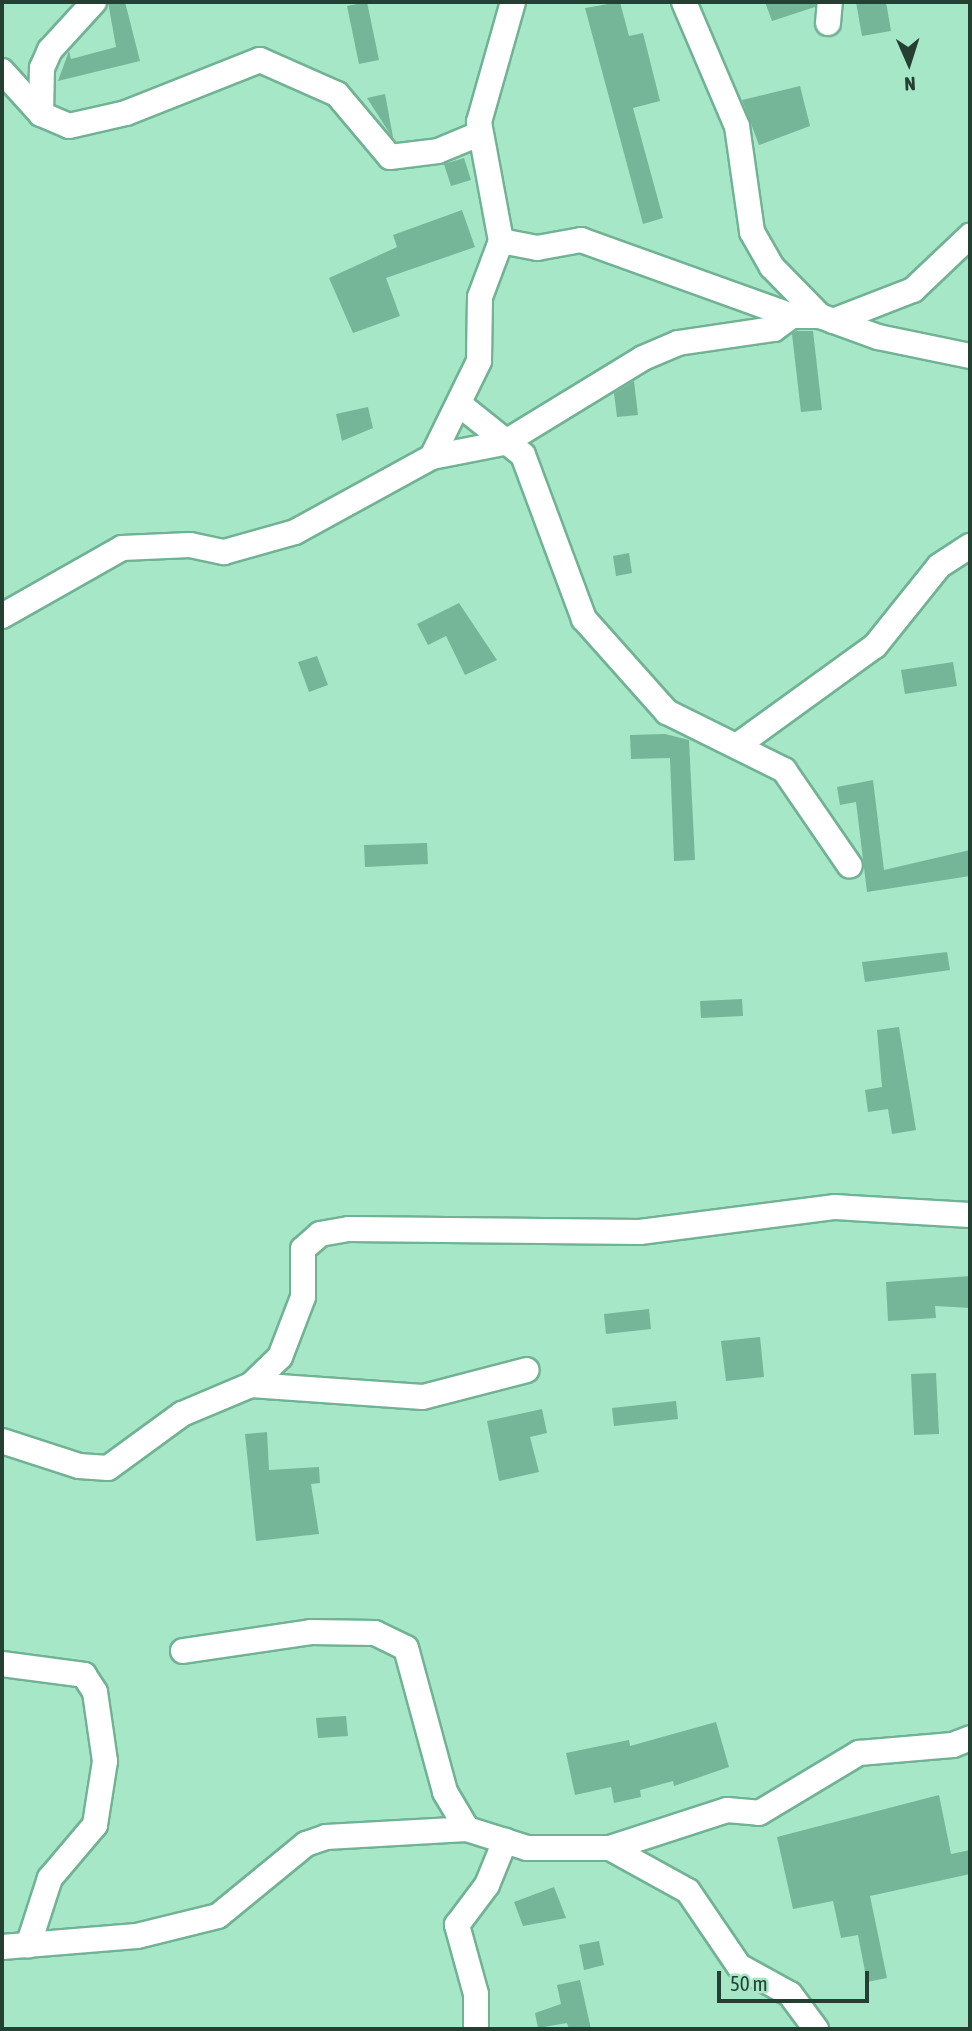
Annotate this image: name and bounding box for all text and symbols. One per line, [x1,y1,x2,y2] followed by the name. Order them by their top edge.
[874,28,944,98] north arrow
[904,73,916,95] text: N
[720,1958,872,2002] scale bar
[730,1971,768,1995] text: 50 m

